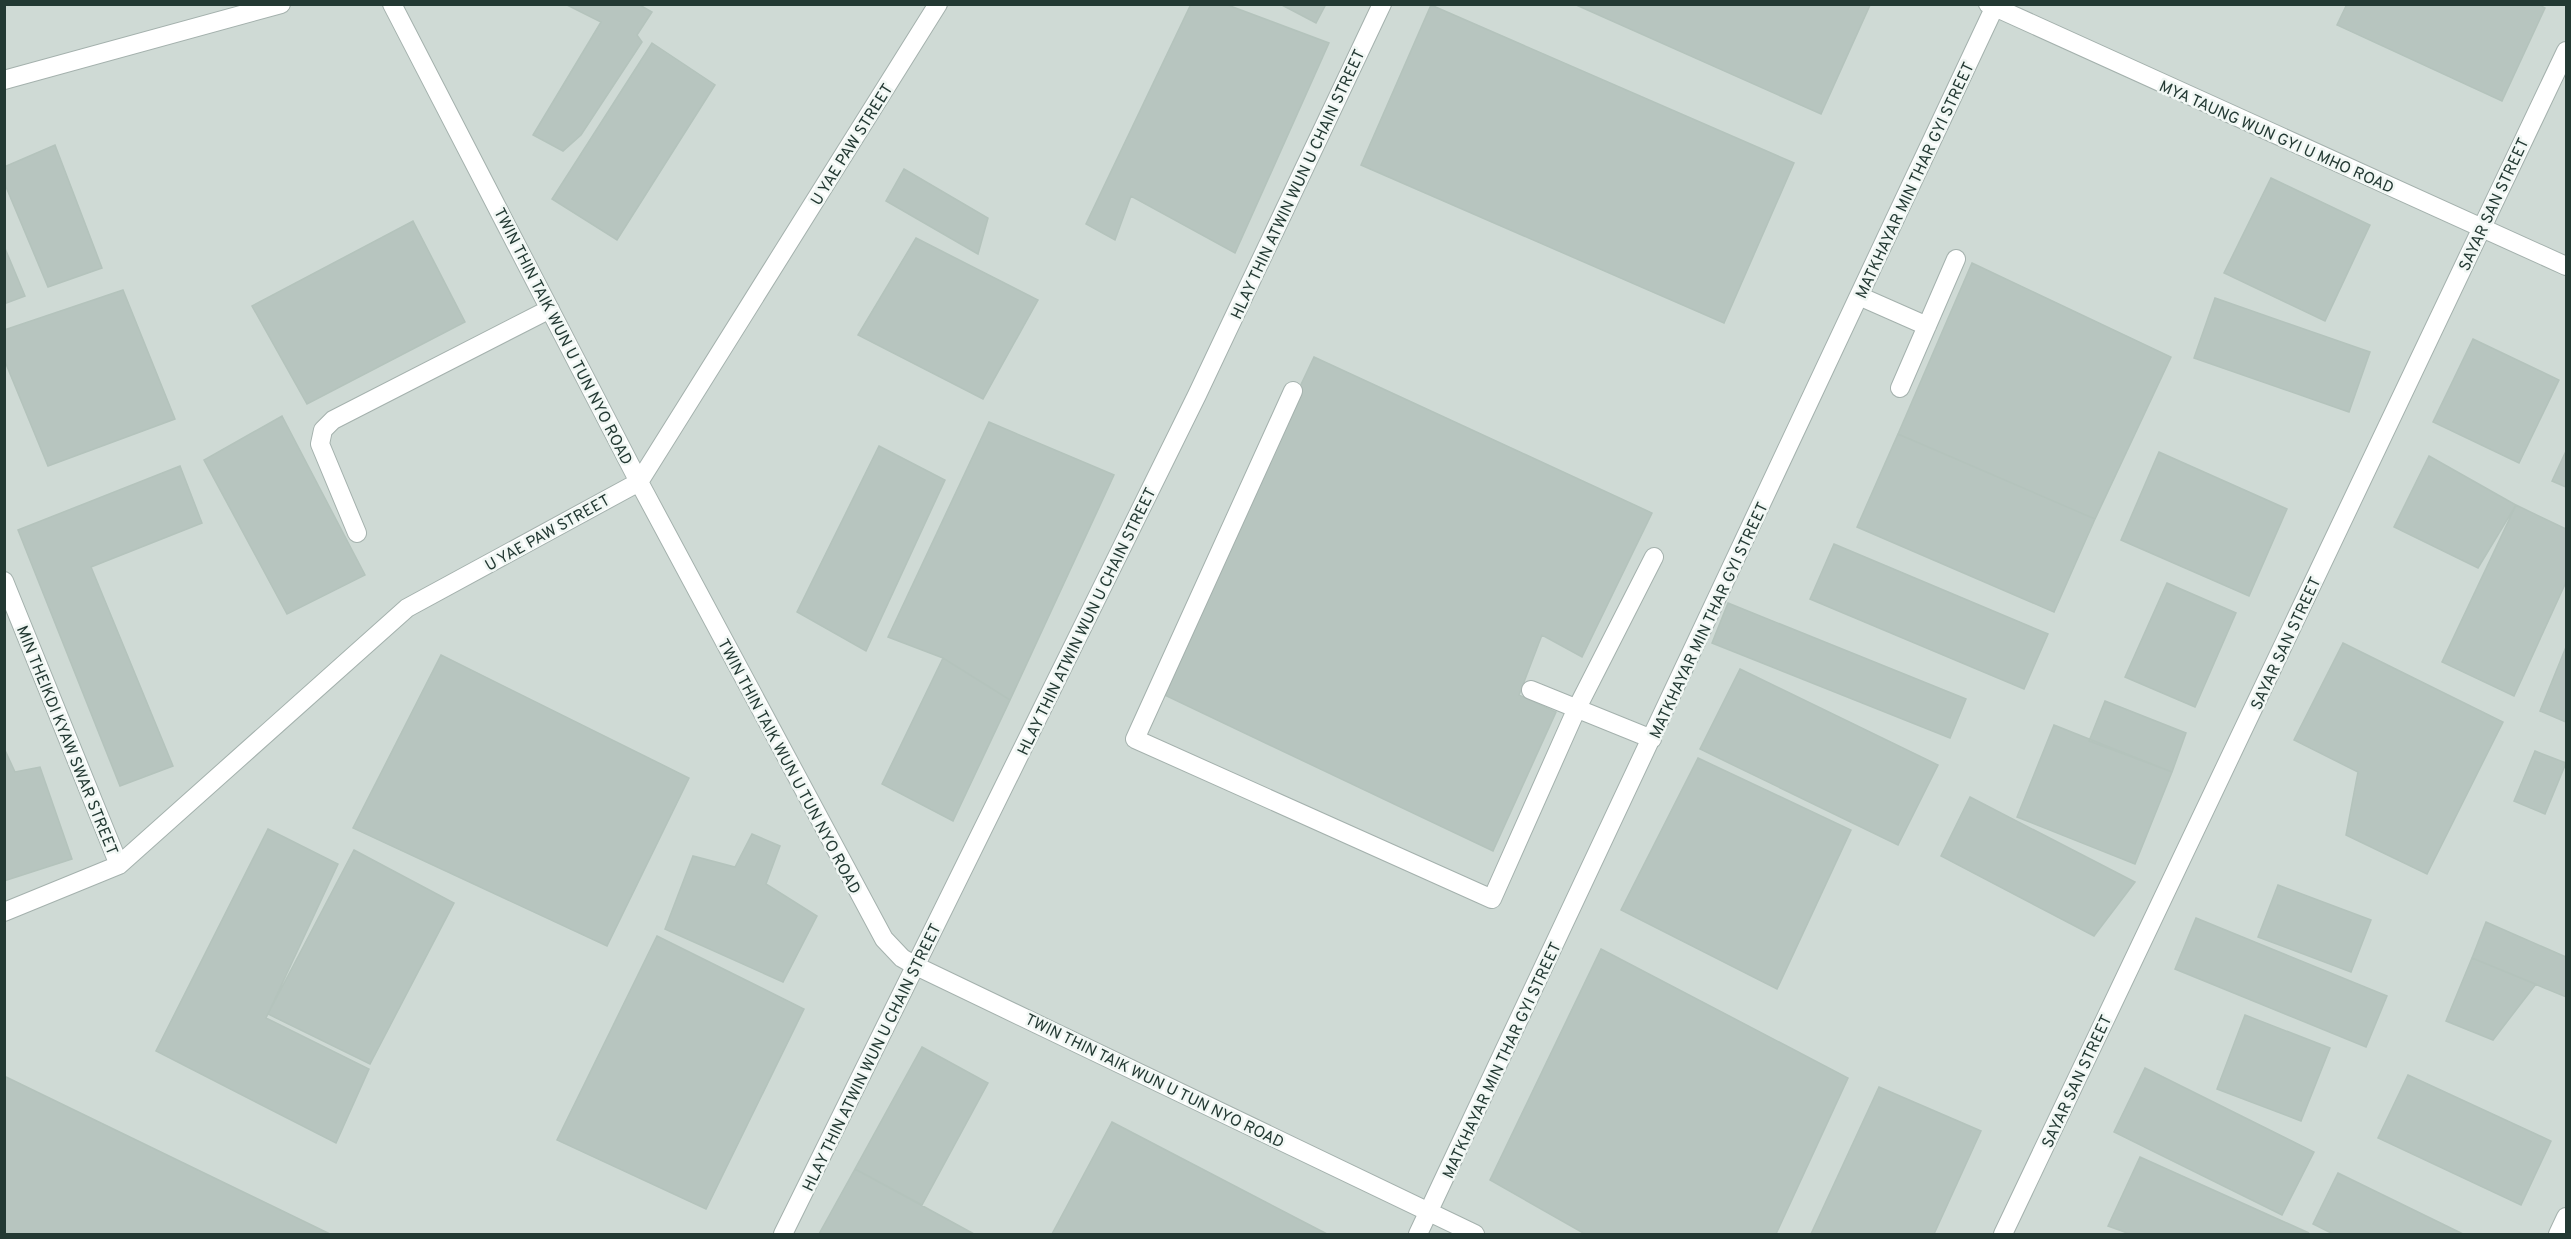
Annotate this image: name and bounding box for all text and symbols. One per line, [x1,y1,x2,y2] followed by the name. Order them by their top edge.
[1227,47,1370,323] street label: HLAY THIN ATWIN WUN U CHAIN STREET
[1852,59,1980,302] street label: MATKHAYAR MIN THAR GYI STREET
[2156,77,2397,199] street label: MYA TAUNG WUN GYI U MHO ROAD
[807,80,898,210] street label: U YAE PAW STREET
[2455,135,2534,275] street label: SAYAR SAN STREET
[488,205,636,469] street label: TWIN THIN TAIK WUN U TUN NYO ROAD
[1014,485,1162,759] street label: HLAY THIN ATWIN WUN U CHAIN STREET
[482,491,614,576] street label: U YAE PAW STREET
[1646,499,1774,742] street label: MATKHAYAR MIN THAR GYI STREET
[2247,574,2326,714] street label: SAYAR SAN STREET
[11,623,121,858] street label: MIN THEIKDI KYAW SWAR STREET
[712,636,864,898] street label: TWIN THIN TAIK WUN U TUN NYO ROAD
[799,921,947,1195] street label: HLAY THIN ATWIN WUN U CHAIN STREET
[1439,939,1567,1182] street label: MATKHAYAR MIN THAR GYI STREET
[1021,1010,1287,1153] street label: TWIN THIN TAIK WUN U TUN NYO ROAD
[2038,1012,2117,1152] street label: SAYAR SAN STREET

